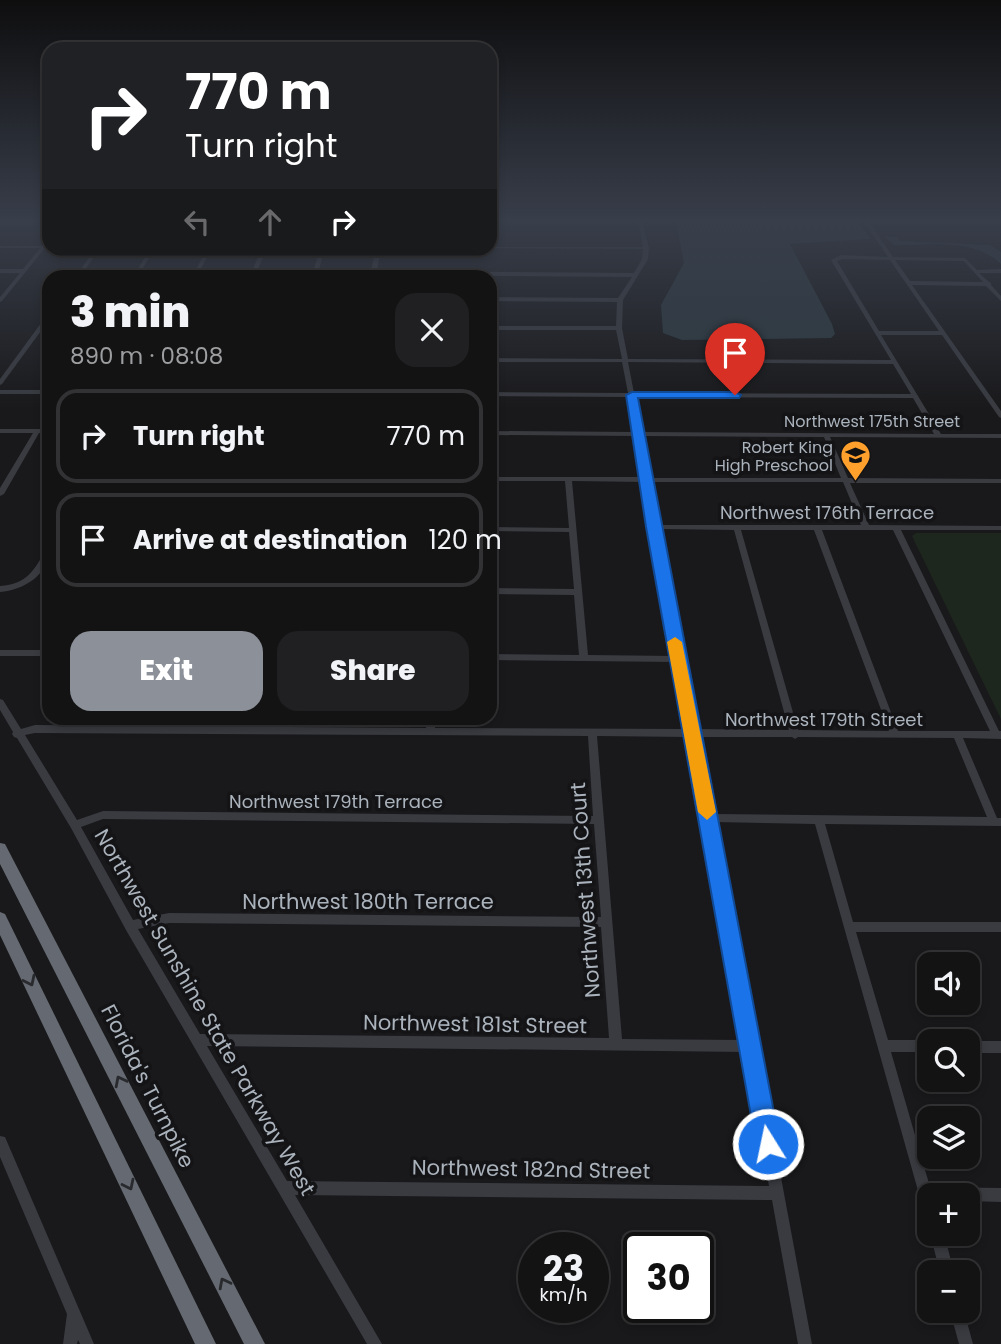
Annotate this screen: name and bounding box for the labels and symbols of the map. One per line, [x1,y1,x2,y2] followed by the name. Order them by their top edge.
[705,323,765,395] pin
[784,410,960,433] street label: Northwest 175th Street
[715,436,833,477] place label: Robert King High Preschool
[839,439,873,483] school or university icon: Robert King High Preschool
[720,500,934,525] street label: Northwest 176th Terrace
[725,707,923,732] street label: Northwest 179th Street
[563,781,607,999] street label: Northwest 13th Court
[229,789,443,814] street label: Northwest 179th Terrace
[88,823,322,1201] street label: Northwest Sunshine State Parkway West
[242,887,494,916] street label: Northwest 180th Terrace
[21,974,35,986] one-way arrow
[94,999,202,1173] street label: Florida's Turnpike
[363,1008,587,1040] street label: Northwest 181st Street
[114,1076,128,1088] one-way arrow
[731,1107,805,1181] position arrow
[412,1152,650,1186] street label: Northwest 182nd Street
[121,1178,135,1190] one-way arrow
[623,1232,714,1323] speed limit sign: 30
[218,1278,232,1290] one-way arrow

